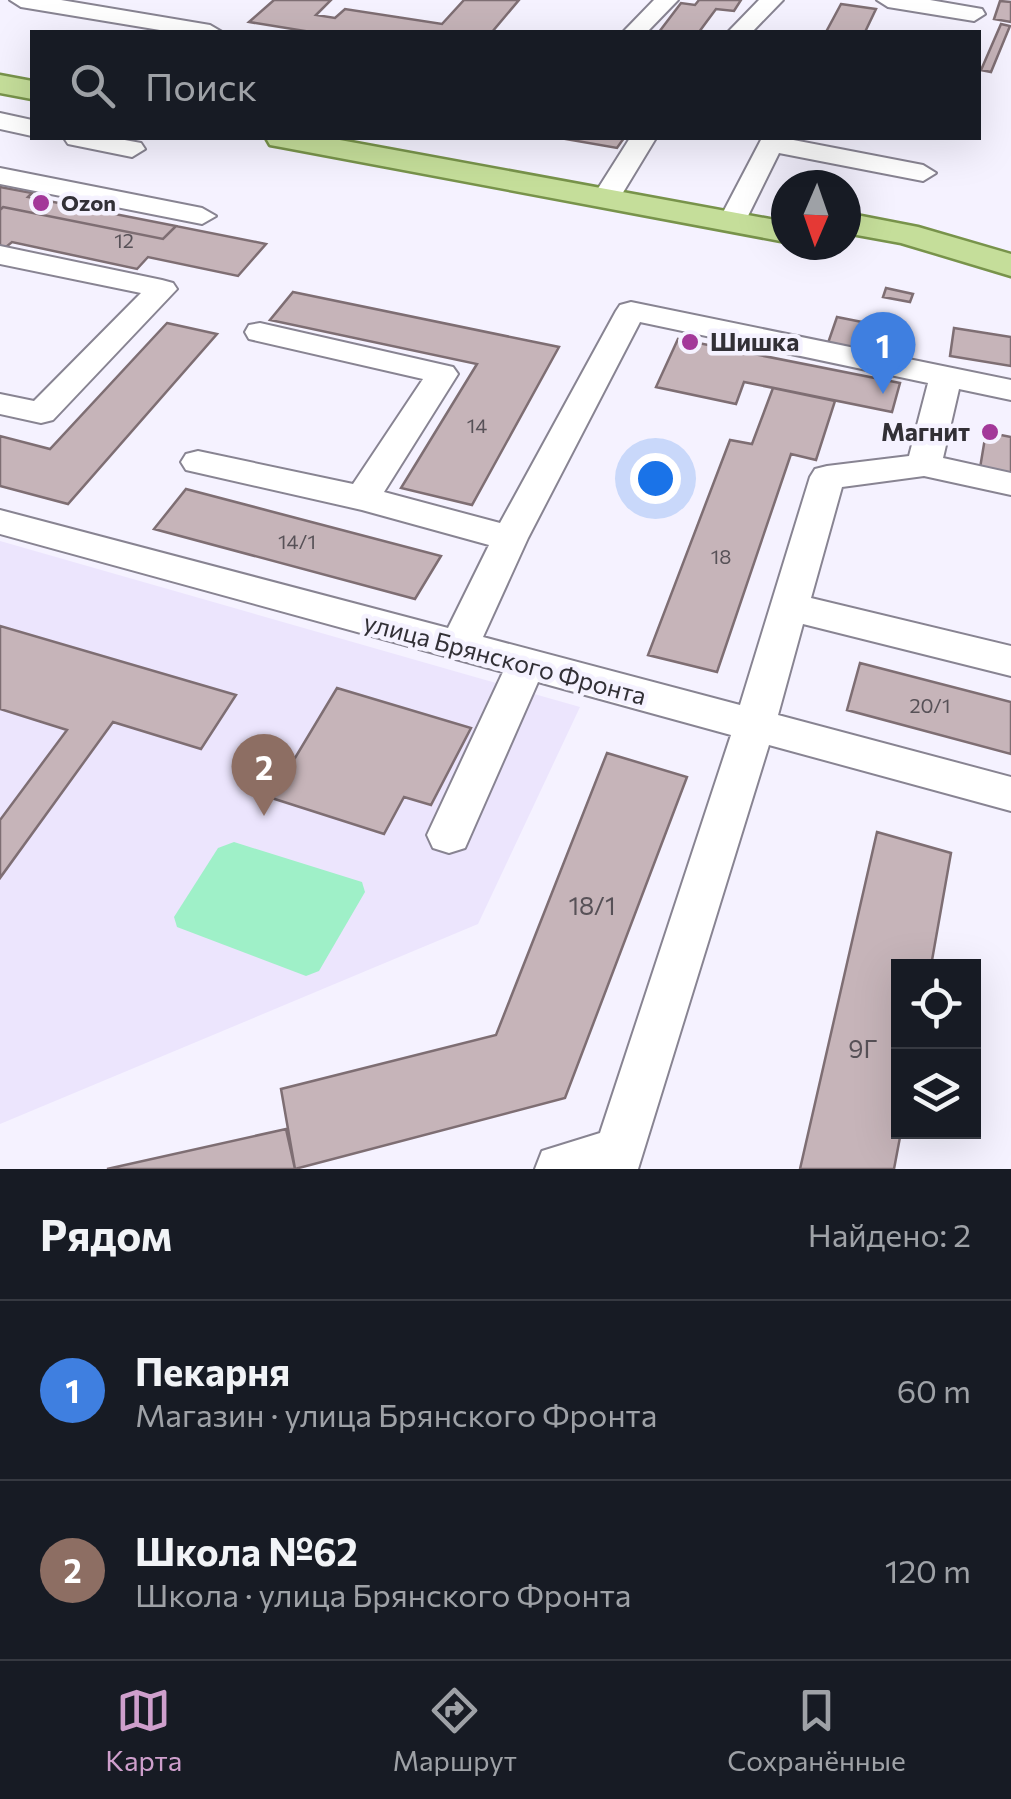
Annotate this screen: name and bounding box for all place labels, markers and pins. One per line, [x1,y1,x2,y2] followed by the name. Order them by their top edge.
[61,189,116,216] place label: Ozon
[30,192,52,214] marker: Ozon
[850,312,916,394] pin: 1
[710,326,799,356] place label: Шишка
[679,331,701,353] marker: Шишка
[881,416,970,446] place label: Магнит
[979,421,1001,443] marker: Магнит
[232,734,296,816] pin: 2

